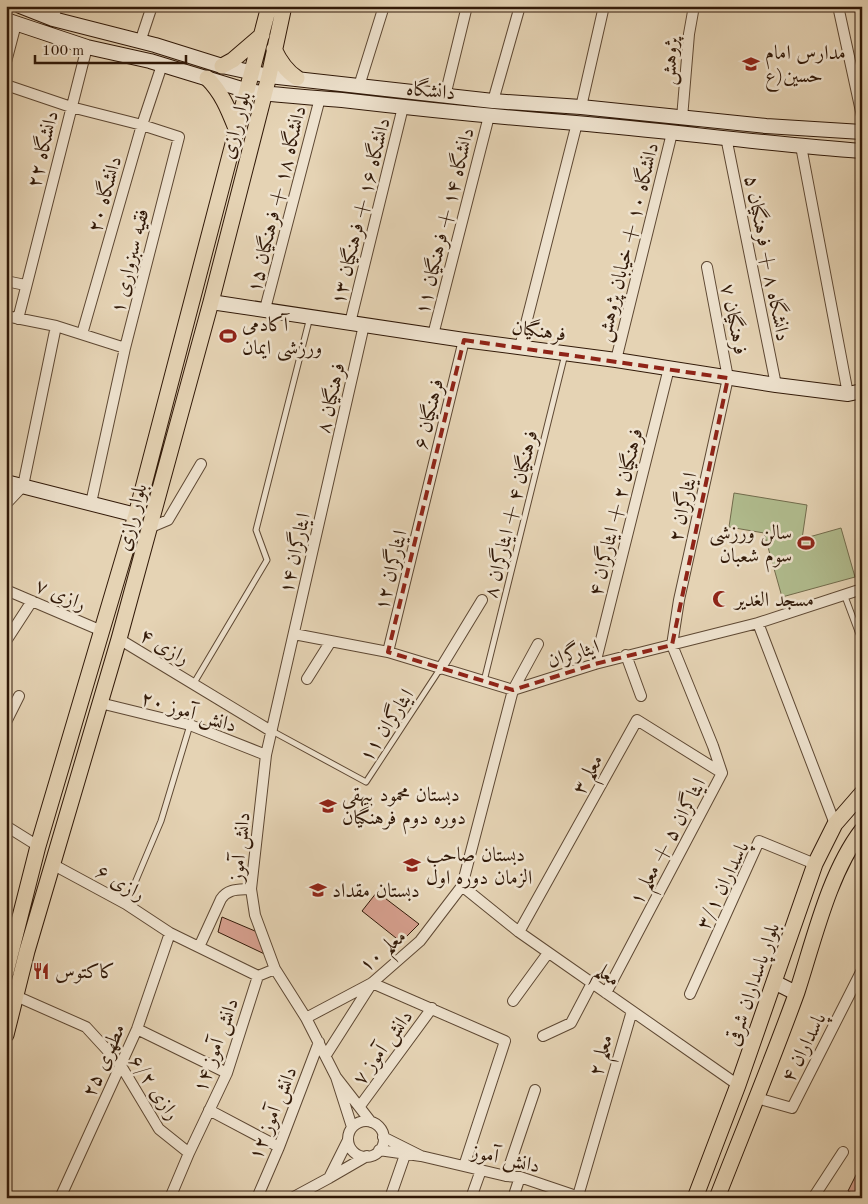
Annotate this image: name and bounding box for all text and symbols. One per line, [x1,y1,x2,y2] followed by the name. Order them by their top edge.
[35,32,186,64] scale bar
[659,34,685,86] street label: پژوهش
[42,44,84,59] text: 100 m
[765,44,846,93] place label: مدارس امام حسین(ع
[741,54,761,74] school or university icon: مدارس امام حسین(ع
[405,74,457,105] street label: دانشگاه
[218,90,256,162] street label: بلوار رازی
[240,103,312,295] street label: دانشگاه ۱۸ + فرهنگیان ۱۵
[20,108,63,190] street label: دانشگاه ۲۲
[324,115,396,307] street label: دانشگاه ۱۶ + فرهنگیان ۱۳
[408,125,480,317] street label: دانشگاه ۱۴ + فرهنگیان ۱۱
[590,140,665,345] street label: دانشگاه ۱۰ + خیابان پژوهش
[81,153,126,235] street label: دانشگاه ۲۰
[739,173,797,343] street label: دانشگاه ۸ + فرهنگیان ۵
[108,207,155,316] street label: فقیه سبزواری ۱
[715,282,753,357] street label: فرهنگیان ۷
[242,312,322,362] place label: آکادمی ورزشی ایمان
[510,315,568,347] street label: فرهنگیان
[218,326,238,346] sports icon: آکادمی ورزشی ایمان
[311,361,351,436] street label: فرهنگیان ۸
[409,376,449,452] street label: فرهنگیان ۶
[582,425,648,599] street label: فرهنگیان ۲ + ایثارگران ۴
[477,427,543,601] street label: فرهنگیان ۴ + ایثارگران ۸
[661,470,703,544] street label: ایثارگران ۲
[114,482,152,554] street label: بلوار رازی
[272,510,316,596] street label: ایثارگران ۱۴
[709,524,792,573] place label: سالن ورزشی سوم شعبان
[367,527,413,613] street label: ایثارگران ۱۲
[796,533,816,553] sports icon: سالن ورزشی سوم شعبان
[32,576,88,615] street label: رازی ۷
[711,589,731,609] mosque icon: مسجد الغدیر
[733,591,814,611] place label: مسجد الغدیر
[136,626,192,670] street label: رازی ۴
[544,633,602,673] street label: ایثارگران
[353,684,419,766] street label: ایثارگران ۱۱
[138,685,240,739] street label: دانش آموز ۲۰
[569,751,616,803] street label: معلم ۳
[623,773,718,913] street label: ایثاگران ۵ + معلم ۱
[342,786,466,835] place label: دبستان محمود بیهقی دوره دوم فرهنگیان
[318,796,338,816] school or university icon: دبستان محمود بیهقی دوره دوم فرهنگیان
[223,811,257,885] street label: دانش آموز
[694,838,757,934] street label: پاسداران ۳/۱
[426,846,532,889] place label: دبستان صاحب الزمان دوره اول
[402,855,422,875] school or university icon: دبستان صاحب الزمان دوره اول
[92,862,148,906] street label: رازی ۶
[308,880,328,900] school or university icon: دبستان مقداد
[332,882,420,902] place label: دبستان مقداد
[723,920,787,1050] street label: بلوار پاسداران شرقی
[356,926,416,983] street label: معلم ۱۰
[586,960,623,998] street label: معلم
[31,961,51,981] restaurant icon: کاکتوس
[55,962,115,984] place label: کاکتوس
[187,995,245,1096] street label: دانش آموز ۱۴
[347,1005,419,1090] street label: دانش آموز ۷
[779,1009,834,1087] street label: پاسداران ۴
[80,1021,131,1101] street label: مطهری ۲۵
[586,1032,626,1081] street label: معلم ۲
[124,1052,182,1124] street label: رازی ۶/۲
[242,1063,303,1164] street label: دانش آموز ۱۲
[467,1138,543,1179] street label: دانش آموز

